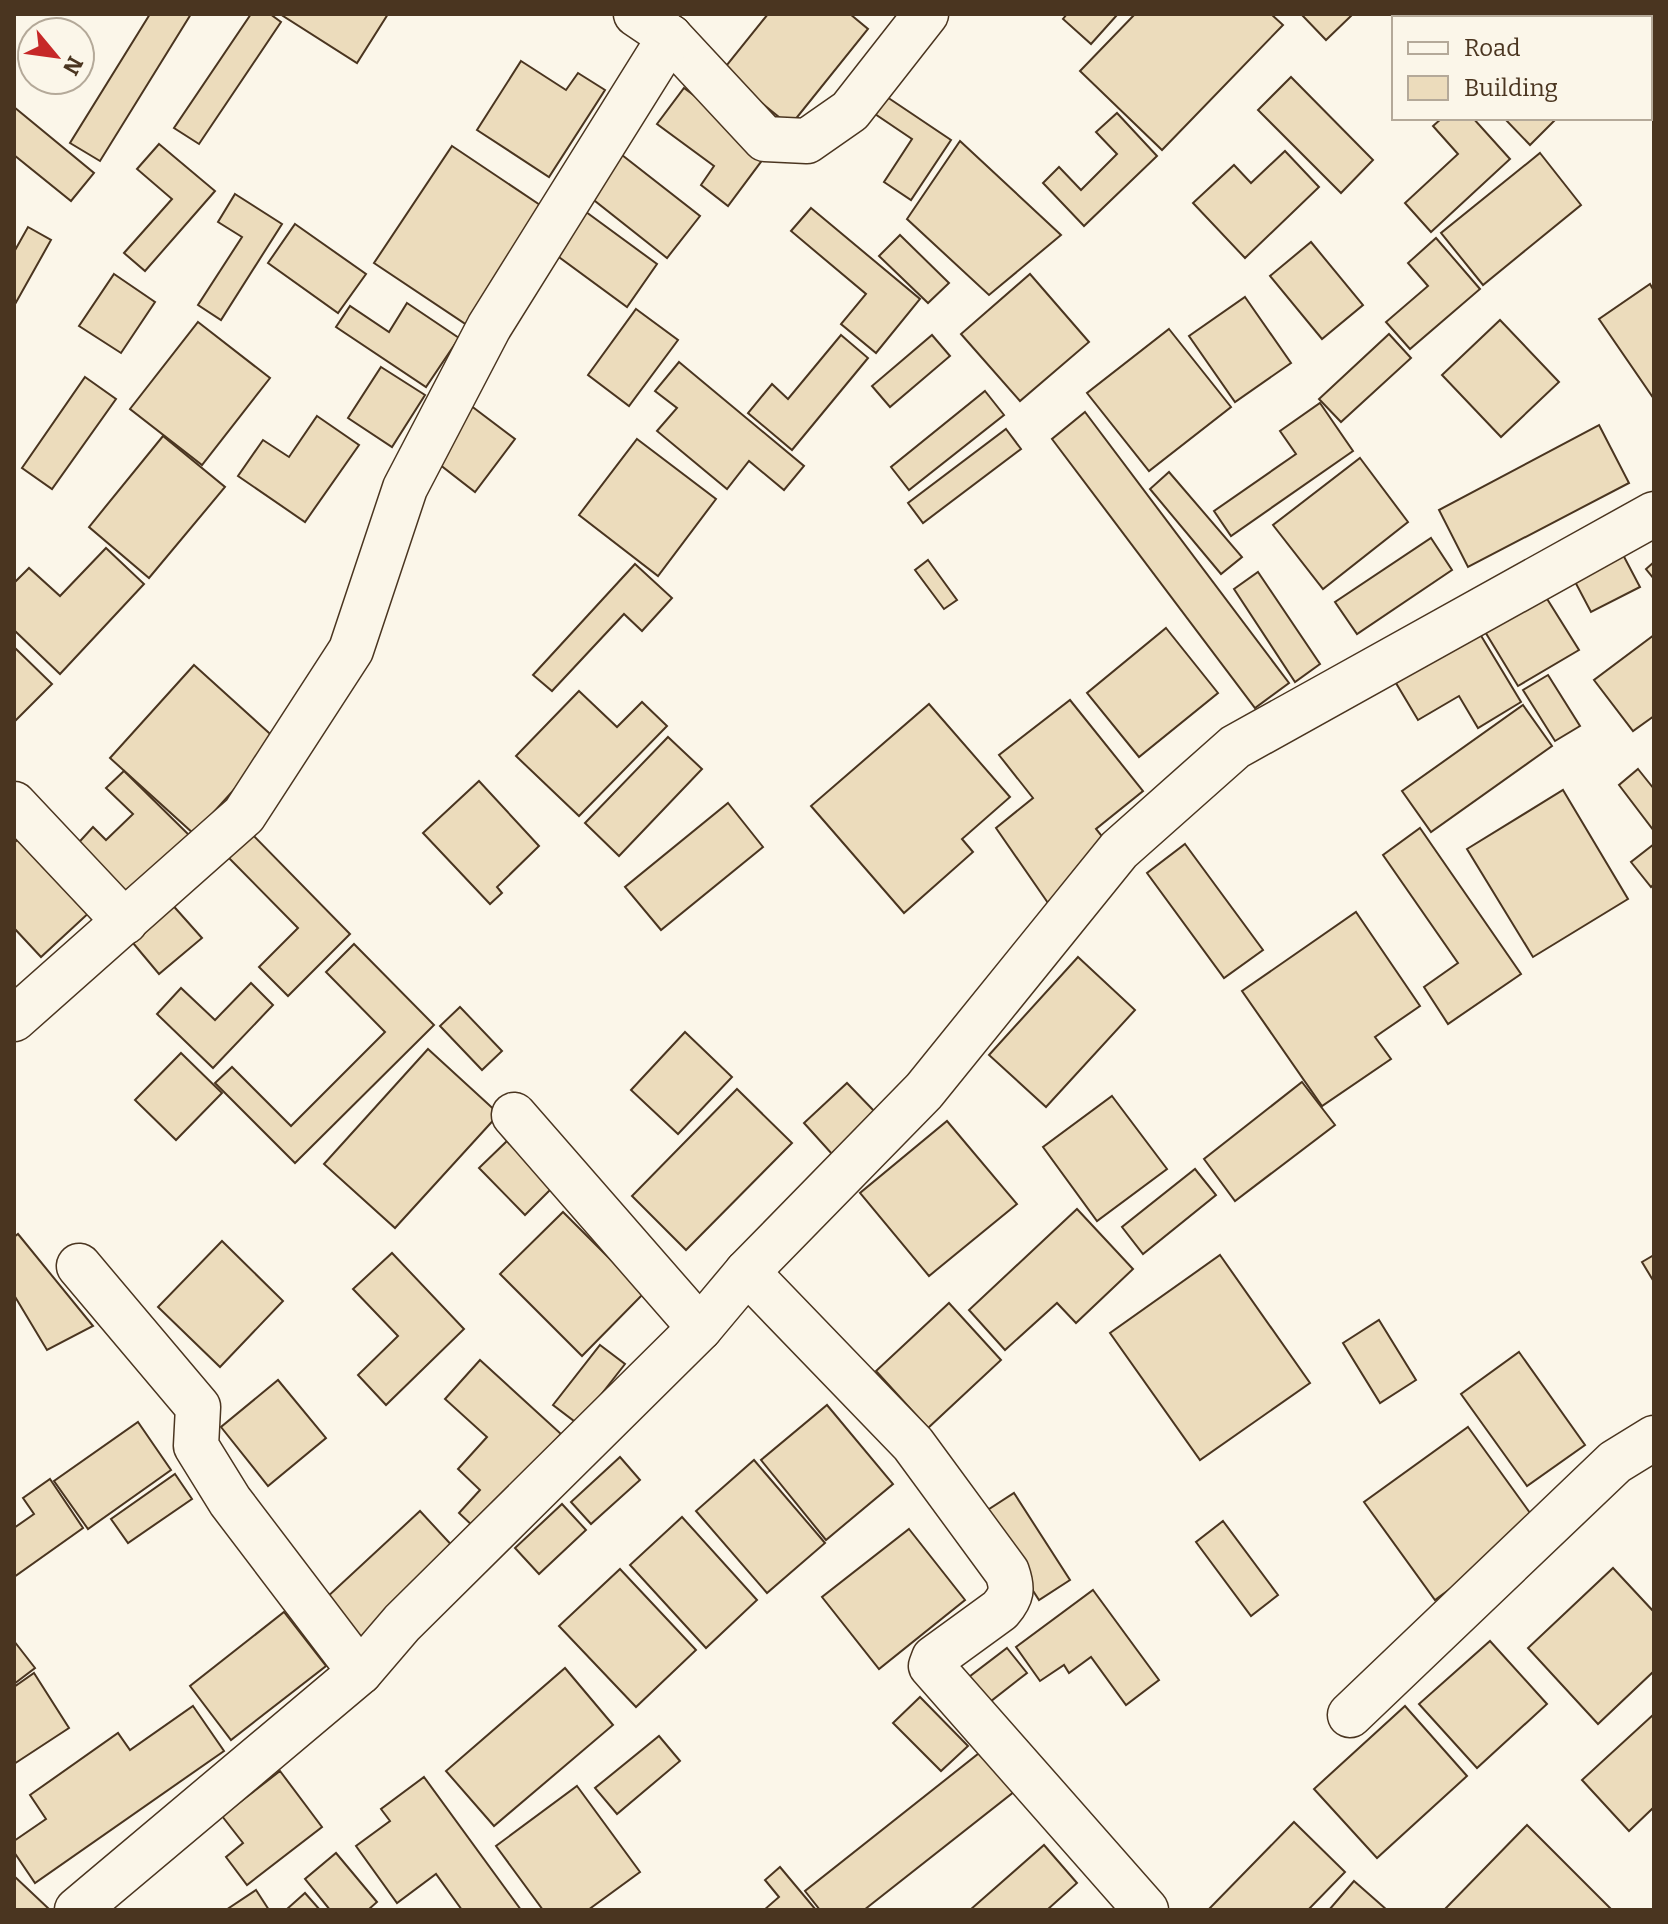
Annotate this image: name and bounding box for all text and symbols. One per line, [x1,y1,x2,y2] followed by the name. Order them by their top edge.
[16,16,96,96] north arrow
[1392,16,1652,120] legend
[1464,34,1520,62] text: Road
[57,51,89,79] text: N
[1464,74,1558,102] text: Building

